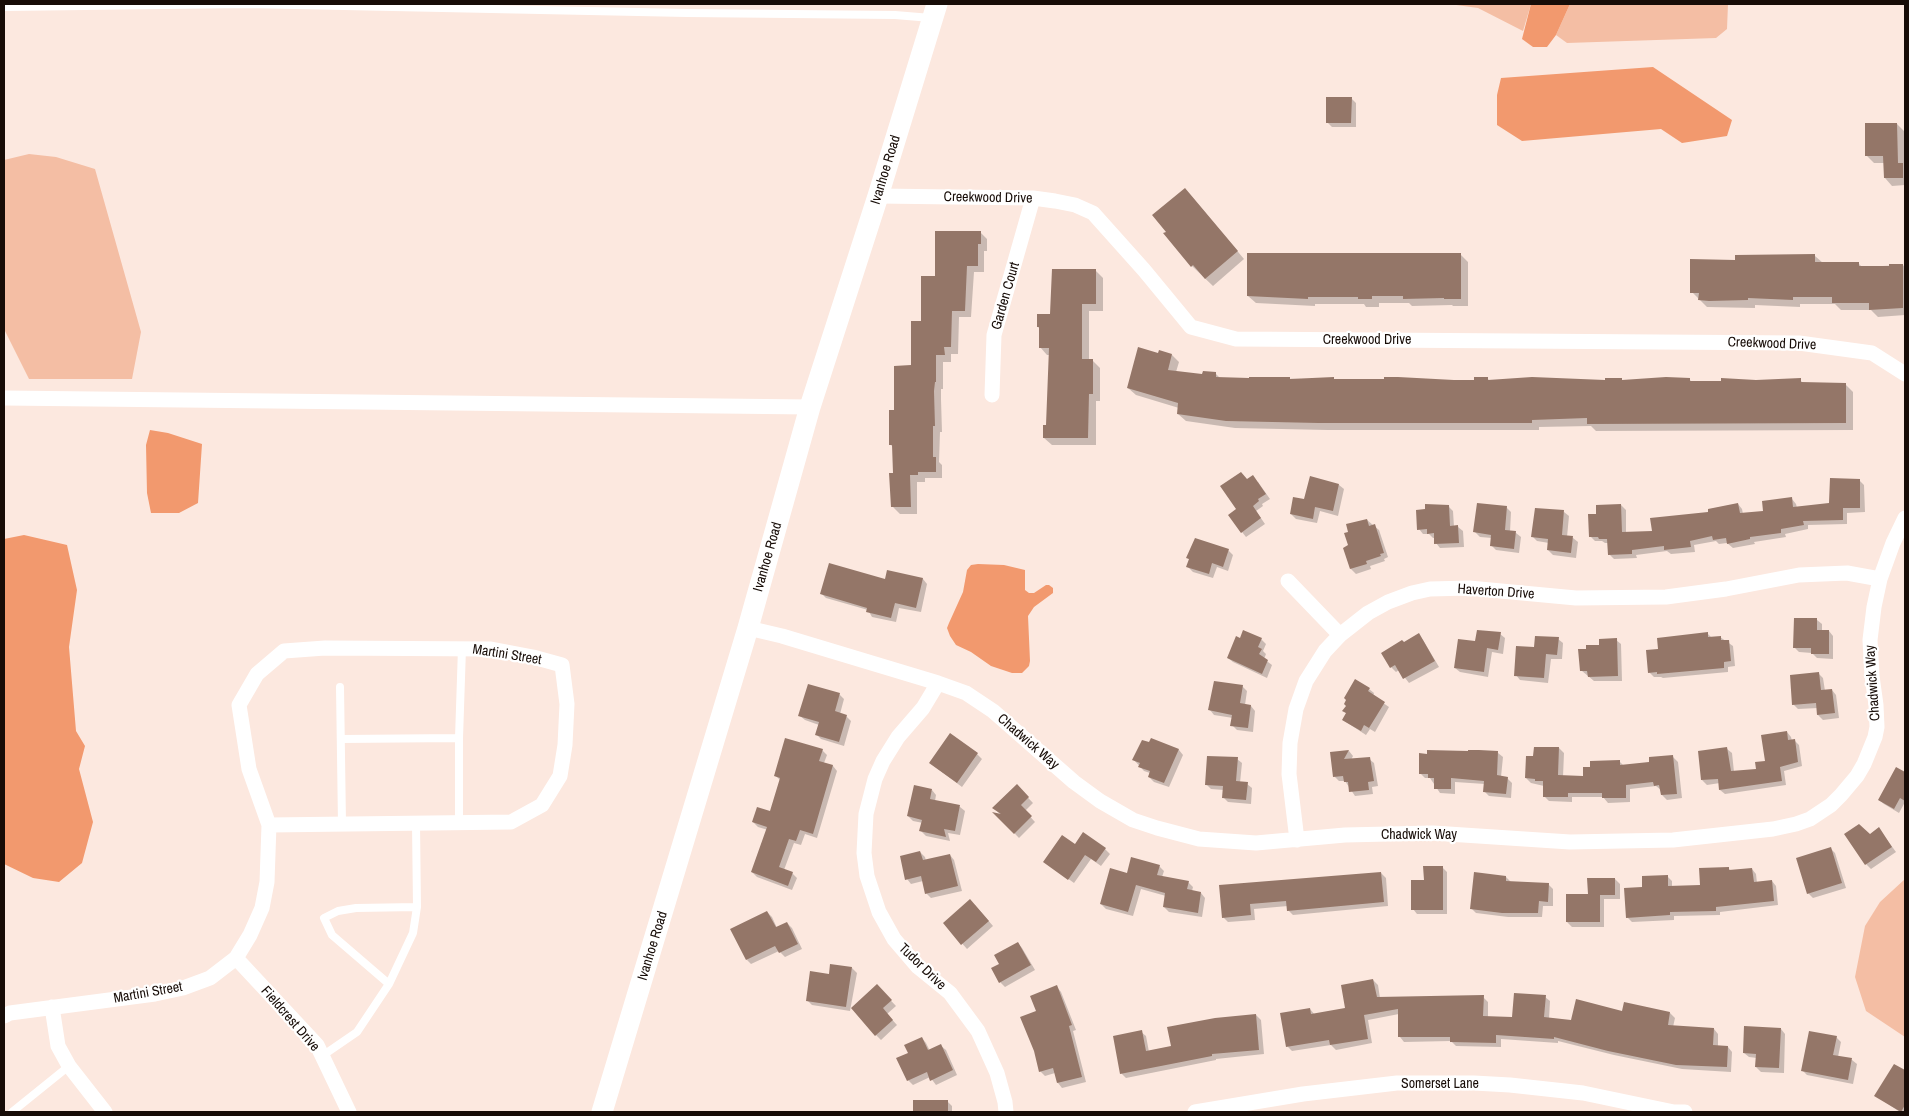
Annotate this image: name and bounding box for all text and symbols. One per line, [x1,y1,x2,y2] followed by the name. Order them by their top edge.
[868,133,904,207] street label: Ivanhoe Road
[944,189,1032,207] street label: Creekwood Drive
[988,260,1024,332] street label: Garden Court
[1323,332,1411,348] street label: Creekwood Drive
[1727,334,1817,354] street label: Creekwood Drive
[750,520,786,594] street label: Ivanhoe Road
[1457,581,1535,603] street label: Haverton Drive
[471,641,543,669] street label: Martini Street
[1862,644,1884,722] street label: Chadwick Way
[994,711,1062,773] street label: Chadwick Way
[1381,827,1457,843] street label: Chadwick Way
[635,909,671,983] street label: Ivanhoe Road
[895,940,949,994] street label: Tudor Drive
[112,979,184,1007] street label: Martini Street
[257,983,323,1055] street label: Fieldcrest Drive
[1401,1076,1479,1092] street label: Somerset Lane

